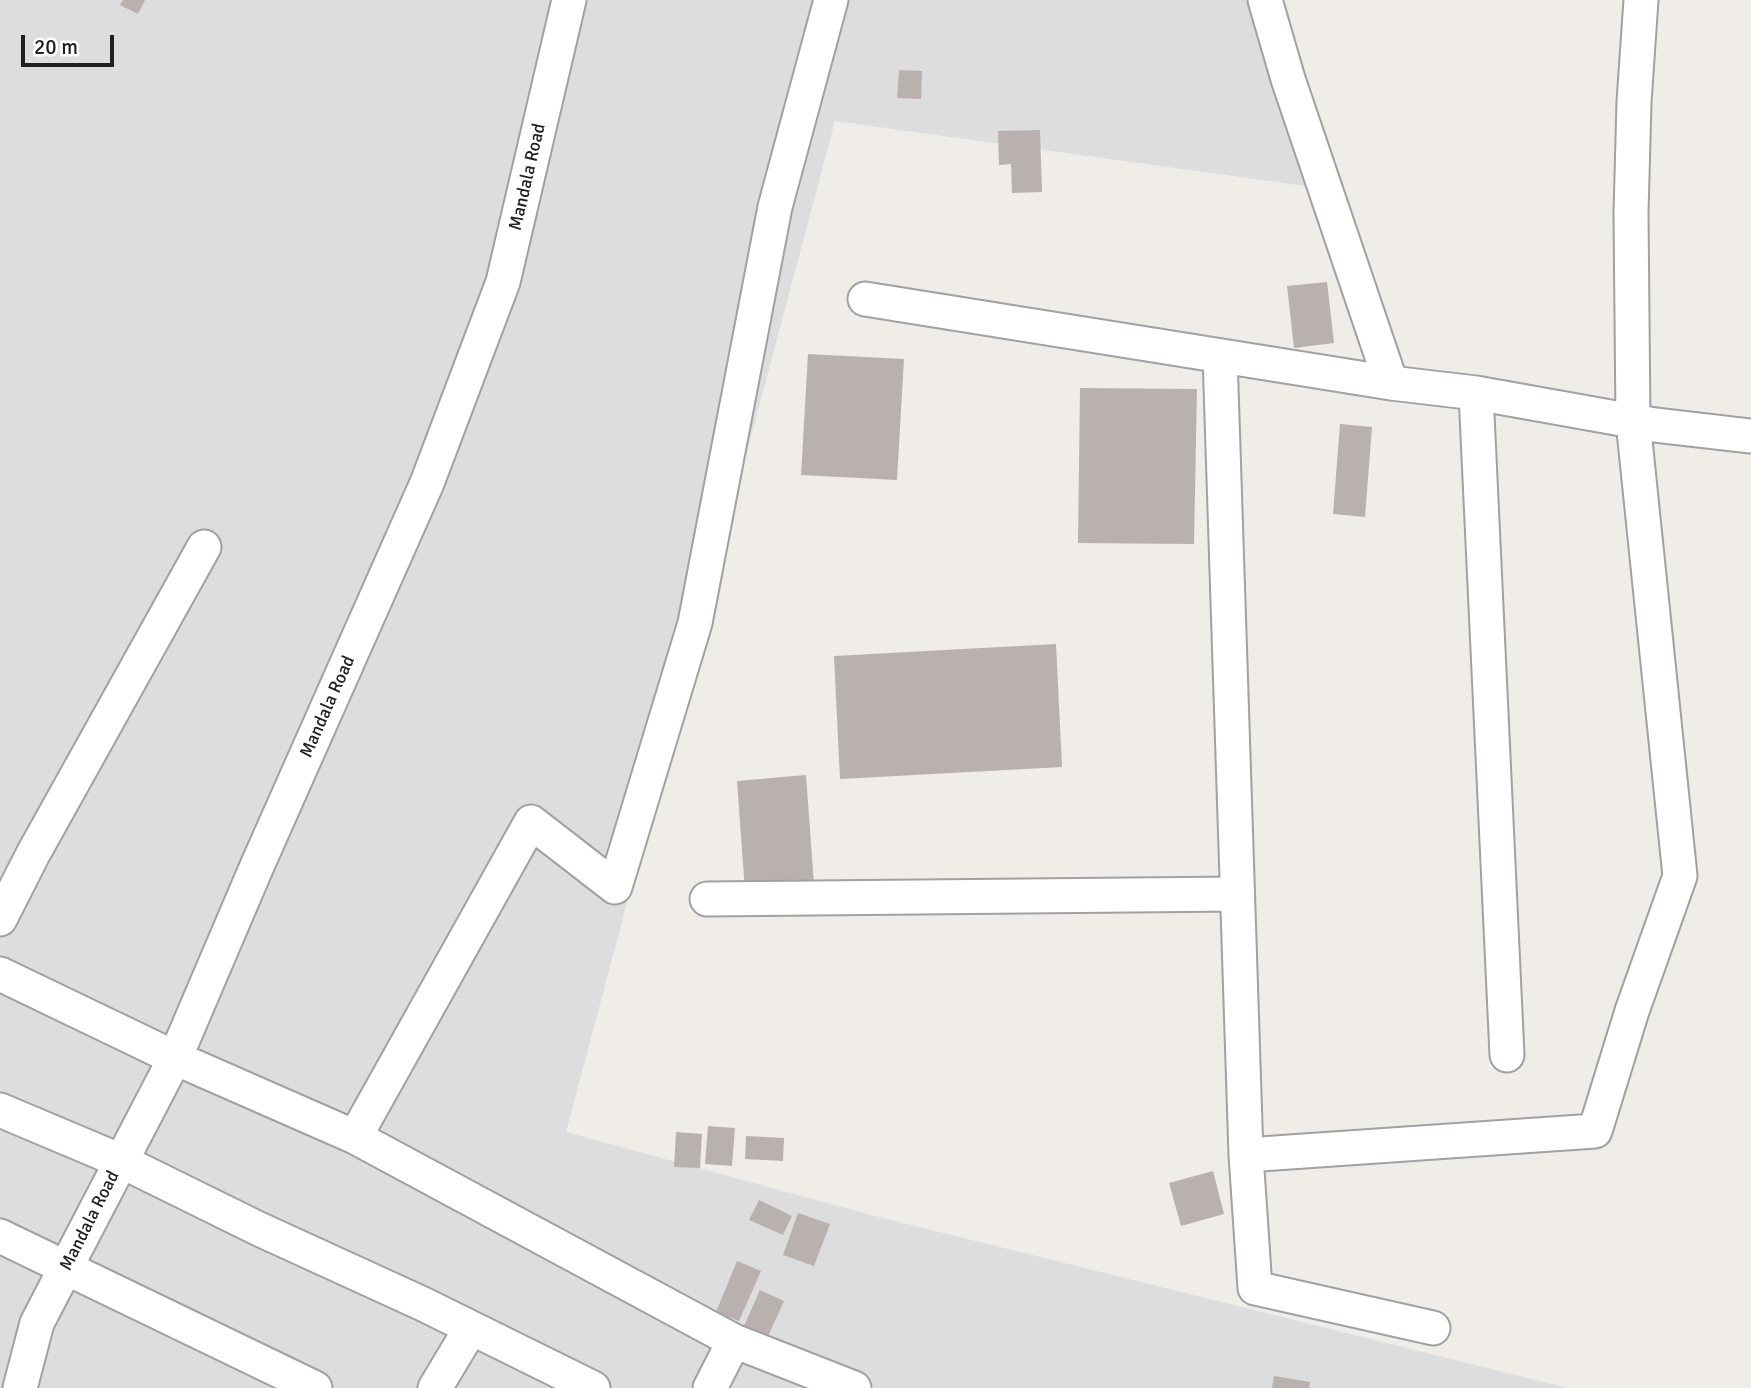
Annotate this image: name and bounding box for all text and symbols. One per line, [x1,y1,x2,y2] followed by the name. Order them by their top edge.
[24,21,117,65] scale bar
[34,34,78,60] text: 20 m
[505,121,551,233] street label: Mandala Road
[296,653,360,761] street label: Mandala Road
[56,1168,124,1274] street label: Mandala Road

